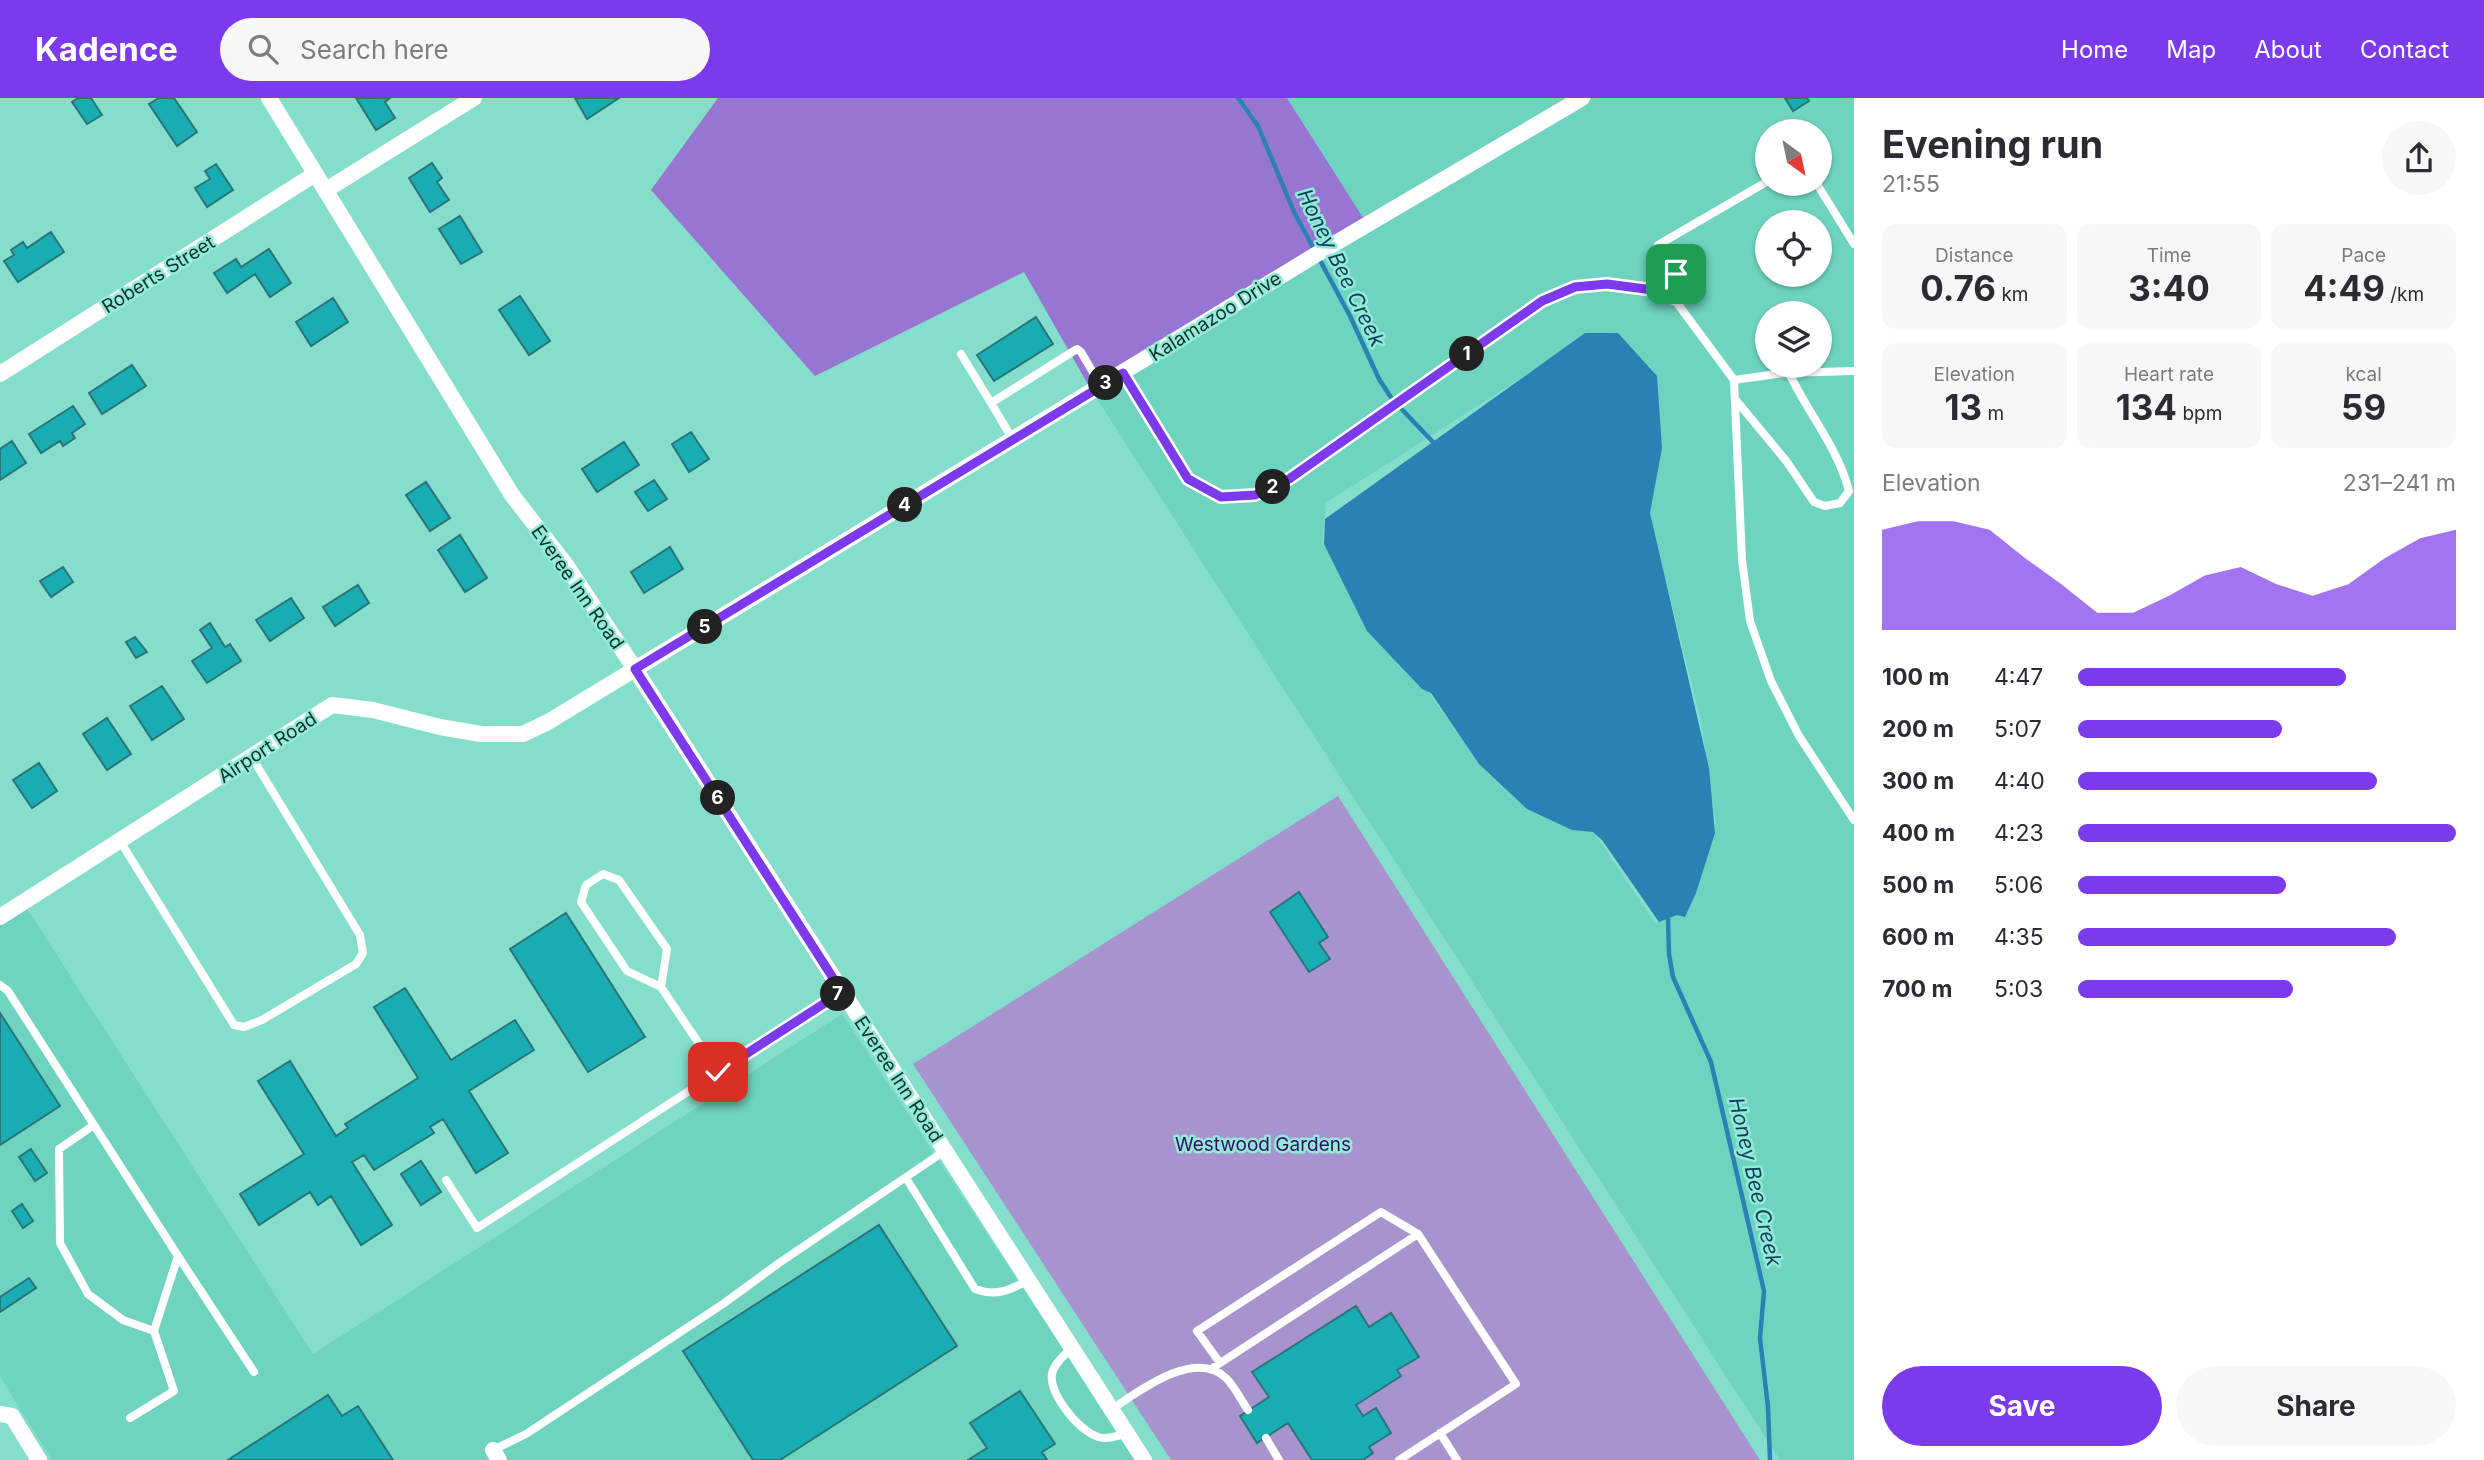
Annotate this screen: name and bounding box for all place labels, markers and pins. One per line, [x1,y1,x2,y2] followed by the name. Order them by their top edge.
[1646,244,1706,304] pin
[1450,336,1484,372] pin: 1
[1088,366,1124,400] pin: 3
[1256,470,1290,504] pin: 2
[888,488,922,522] pin: 4
[688,610,722,644] pin: 5
[700,780,736,816] pin: 6
[820,976,856,1012] pin: 7
[688,1042,748,1102] pin

